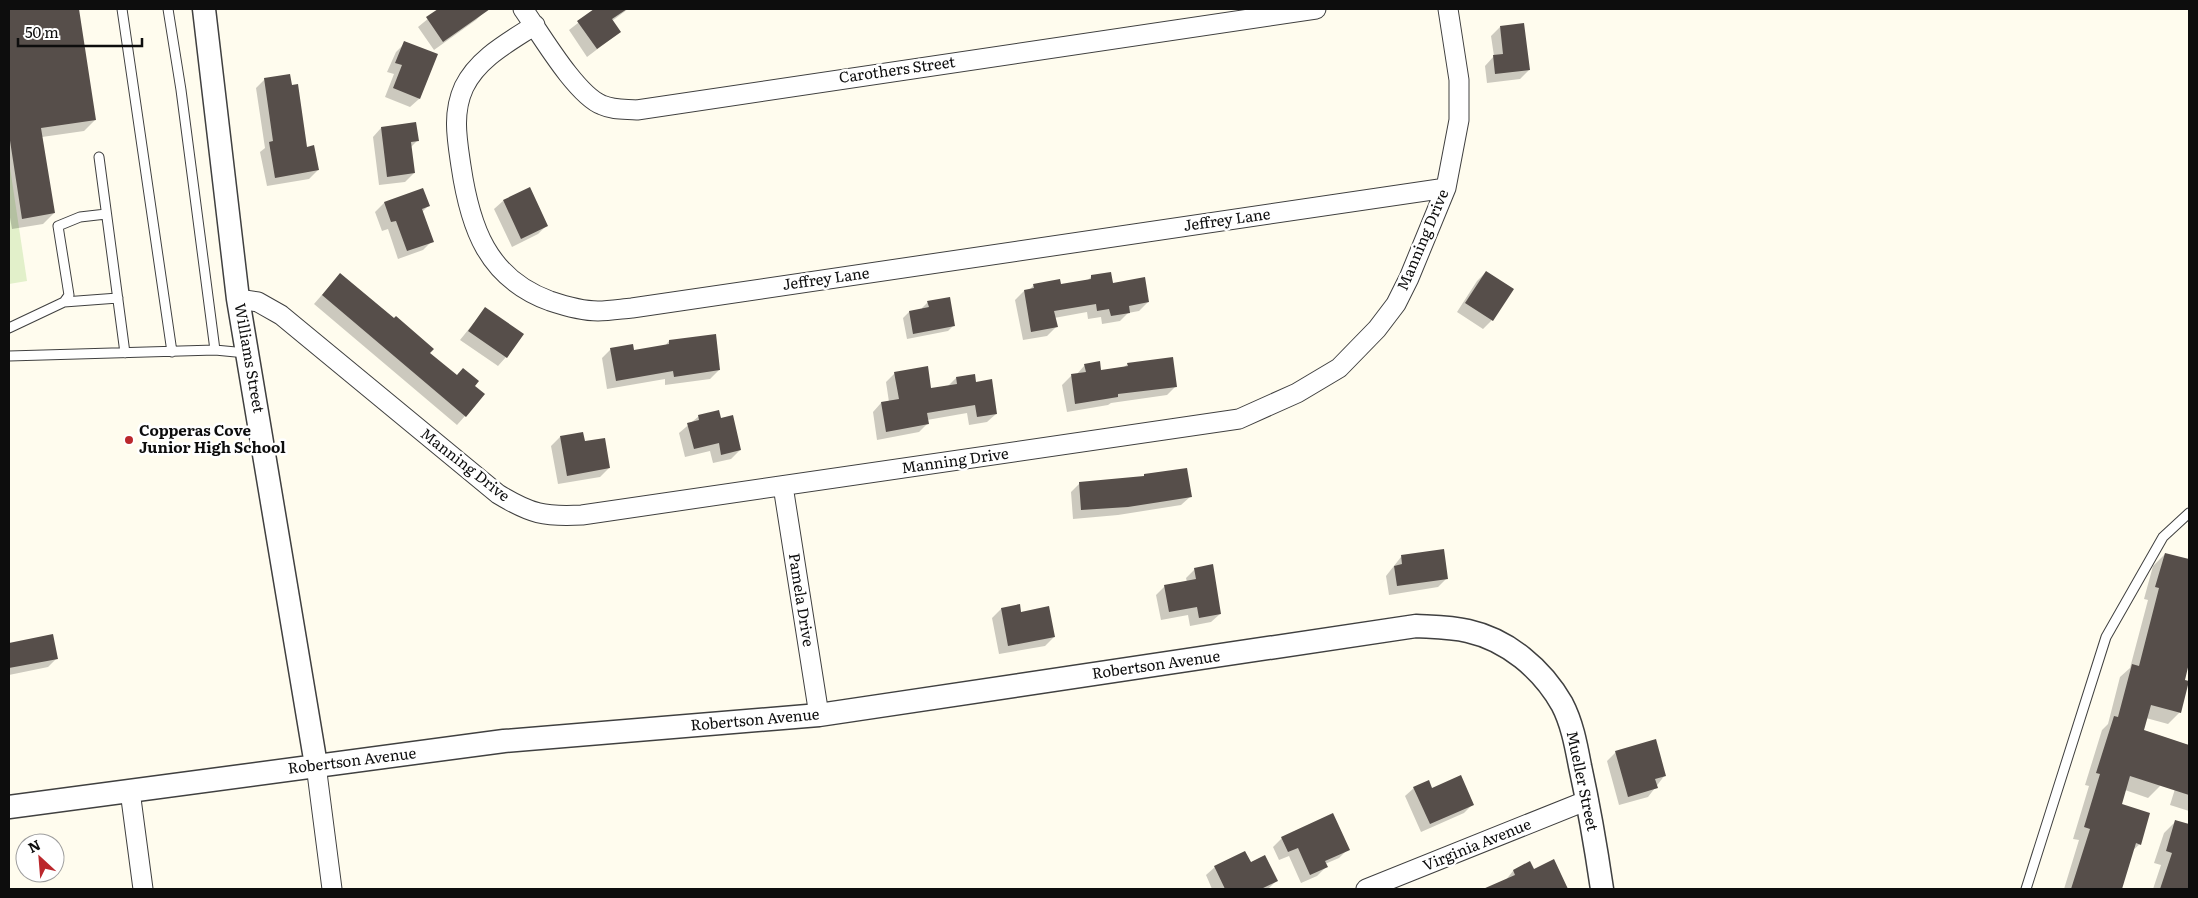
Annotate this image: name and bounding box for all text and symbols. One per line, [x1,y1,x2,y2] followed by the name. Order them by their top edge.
[18,15,141,47] scale bar
[25,20,59,43] text: 50 m
[837,49,956,88] street label: Carothers Street
[1390,185,1453,294] street label: Manning Drive
[1182,201,1272,236] street label: Jeffrey Lane
[781,260,871,295] street label: Jeffrey Lane
[230,301,271,414] street label: Williams Street
[139,418,286,458] place label: Copperas Cove Junior High School
[416,421,516,506] street label: Manning Drive
[123,434,135,446] marker: Copperas Cove Junior High School
[900,441,1010,478] street label: Manning Drive
[784,551,821,648] street label: Pamela Drive
[1090,643,1222,684] street label: Robertson Avenue
[689,701,821,736] street label: Robertson Avenue
[1562,728,1605,833] street label: Mueller Street
[286,740,418,779] street label: Robertson Avenue
[1419,811,1534,876] street label: Virginia Avenue
[15,833,65,883] north arrow
[24,834,44,857] text: N

